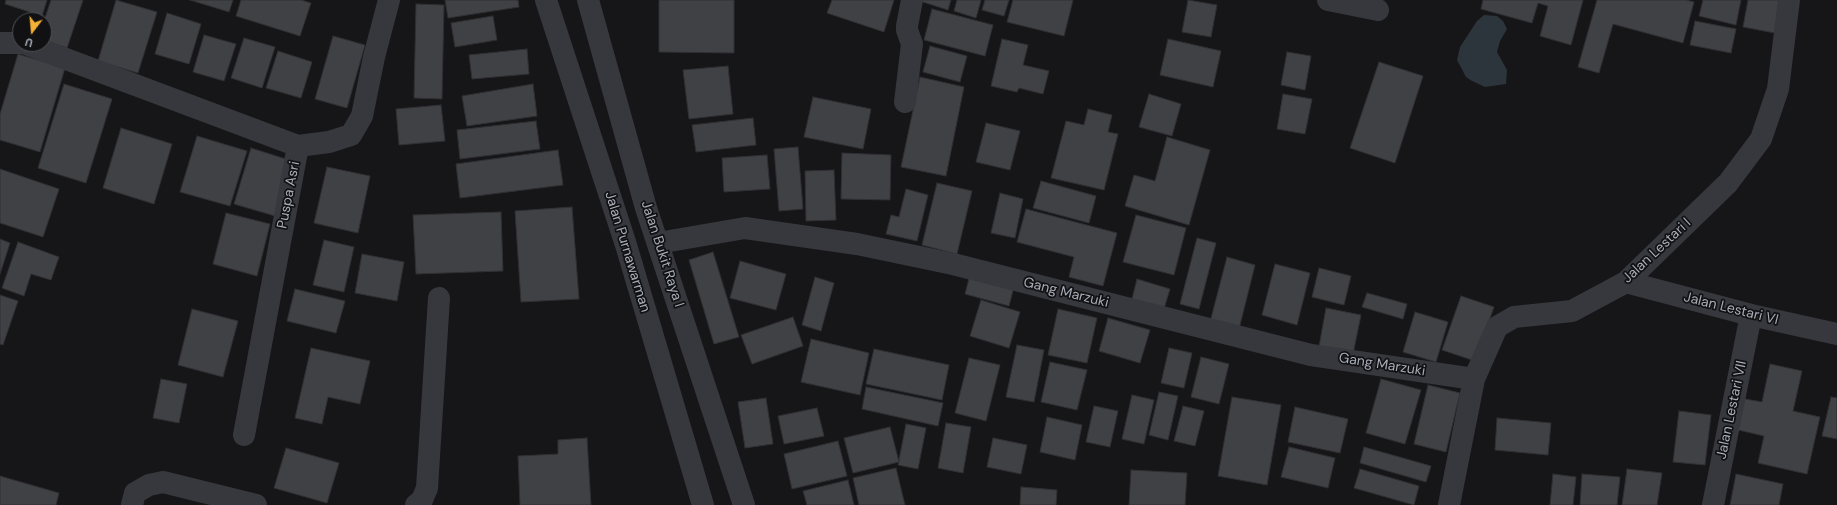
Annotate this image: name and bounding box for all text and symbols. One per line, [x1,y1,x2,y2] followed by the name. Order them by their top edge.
[12,12,52,52] north arrow
[23,35,35,50] text: U
[274,160,304,230] street label: Puspa Asri
[601,190,653,314] street label: Jalan Purnawarman
[637,199,687,309] street label: Jalan Bukit Raya I
[1619,215,1695,287] street label: Jalan Lestari I
[1022,274,1110,312] street label: Gang Marzuki
[1682,289,1780,329] street label: Jalan Lestari VI
[1338,350,1426,380] street label: Gang Marzuki
[1713,359,1751,461] street label: Jalan Lestari VII

